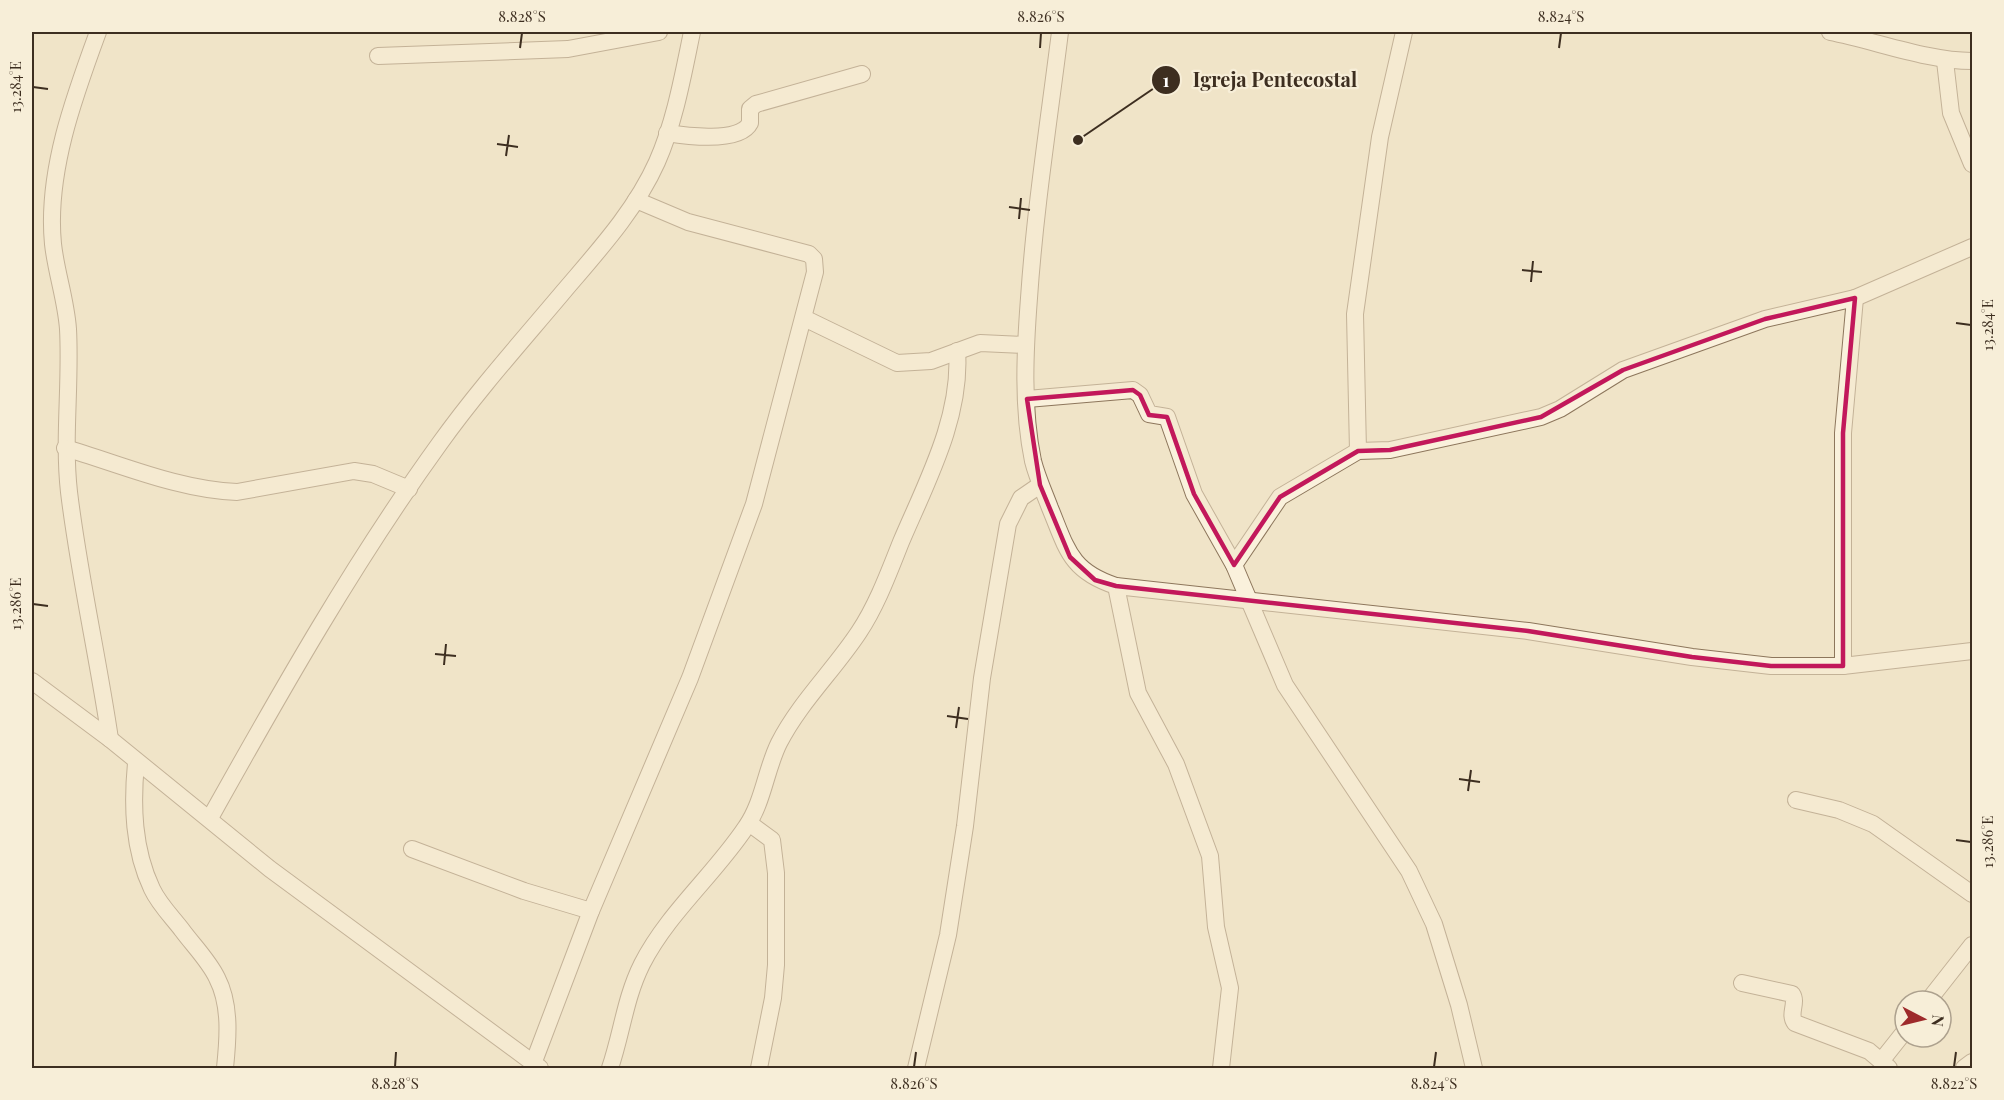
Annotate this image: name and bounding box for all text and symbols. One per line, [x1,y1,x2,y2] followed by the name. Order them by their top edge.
[498,6,546,26] text: 8.828°S
[1017,6,1065,26] text: 8.826°S
[1538,6,1584,26] text: 8.824°S
[5,61,25,113] text: 13.284°E
[1151,61,1369,99] callout: Igreja Pentecostal
[1193,65,1357,92] text: Igreja Pentecostal
[1163,68,1170,92] text: 1
[1977,299,1997,351] text: 13.284°E
[5,578,25,630] text: 13.286°E
[1977,816,1997,868] text: 13.286°E
[1893,989,1953,1049] north arrow
[1927,1014,1950,1028] text: N
[371,1073,419,1093] text: 8.828°S
[890,1073,938,1093] text: 8.826°S
[1411,1073,1457,1093] text: 8.824°S
[1931,1073,1977,1093] text: 8.822°S

